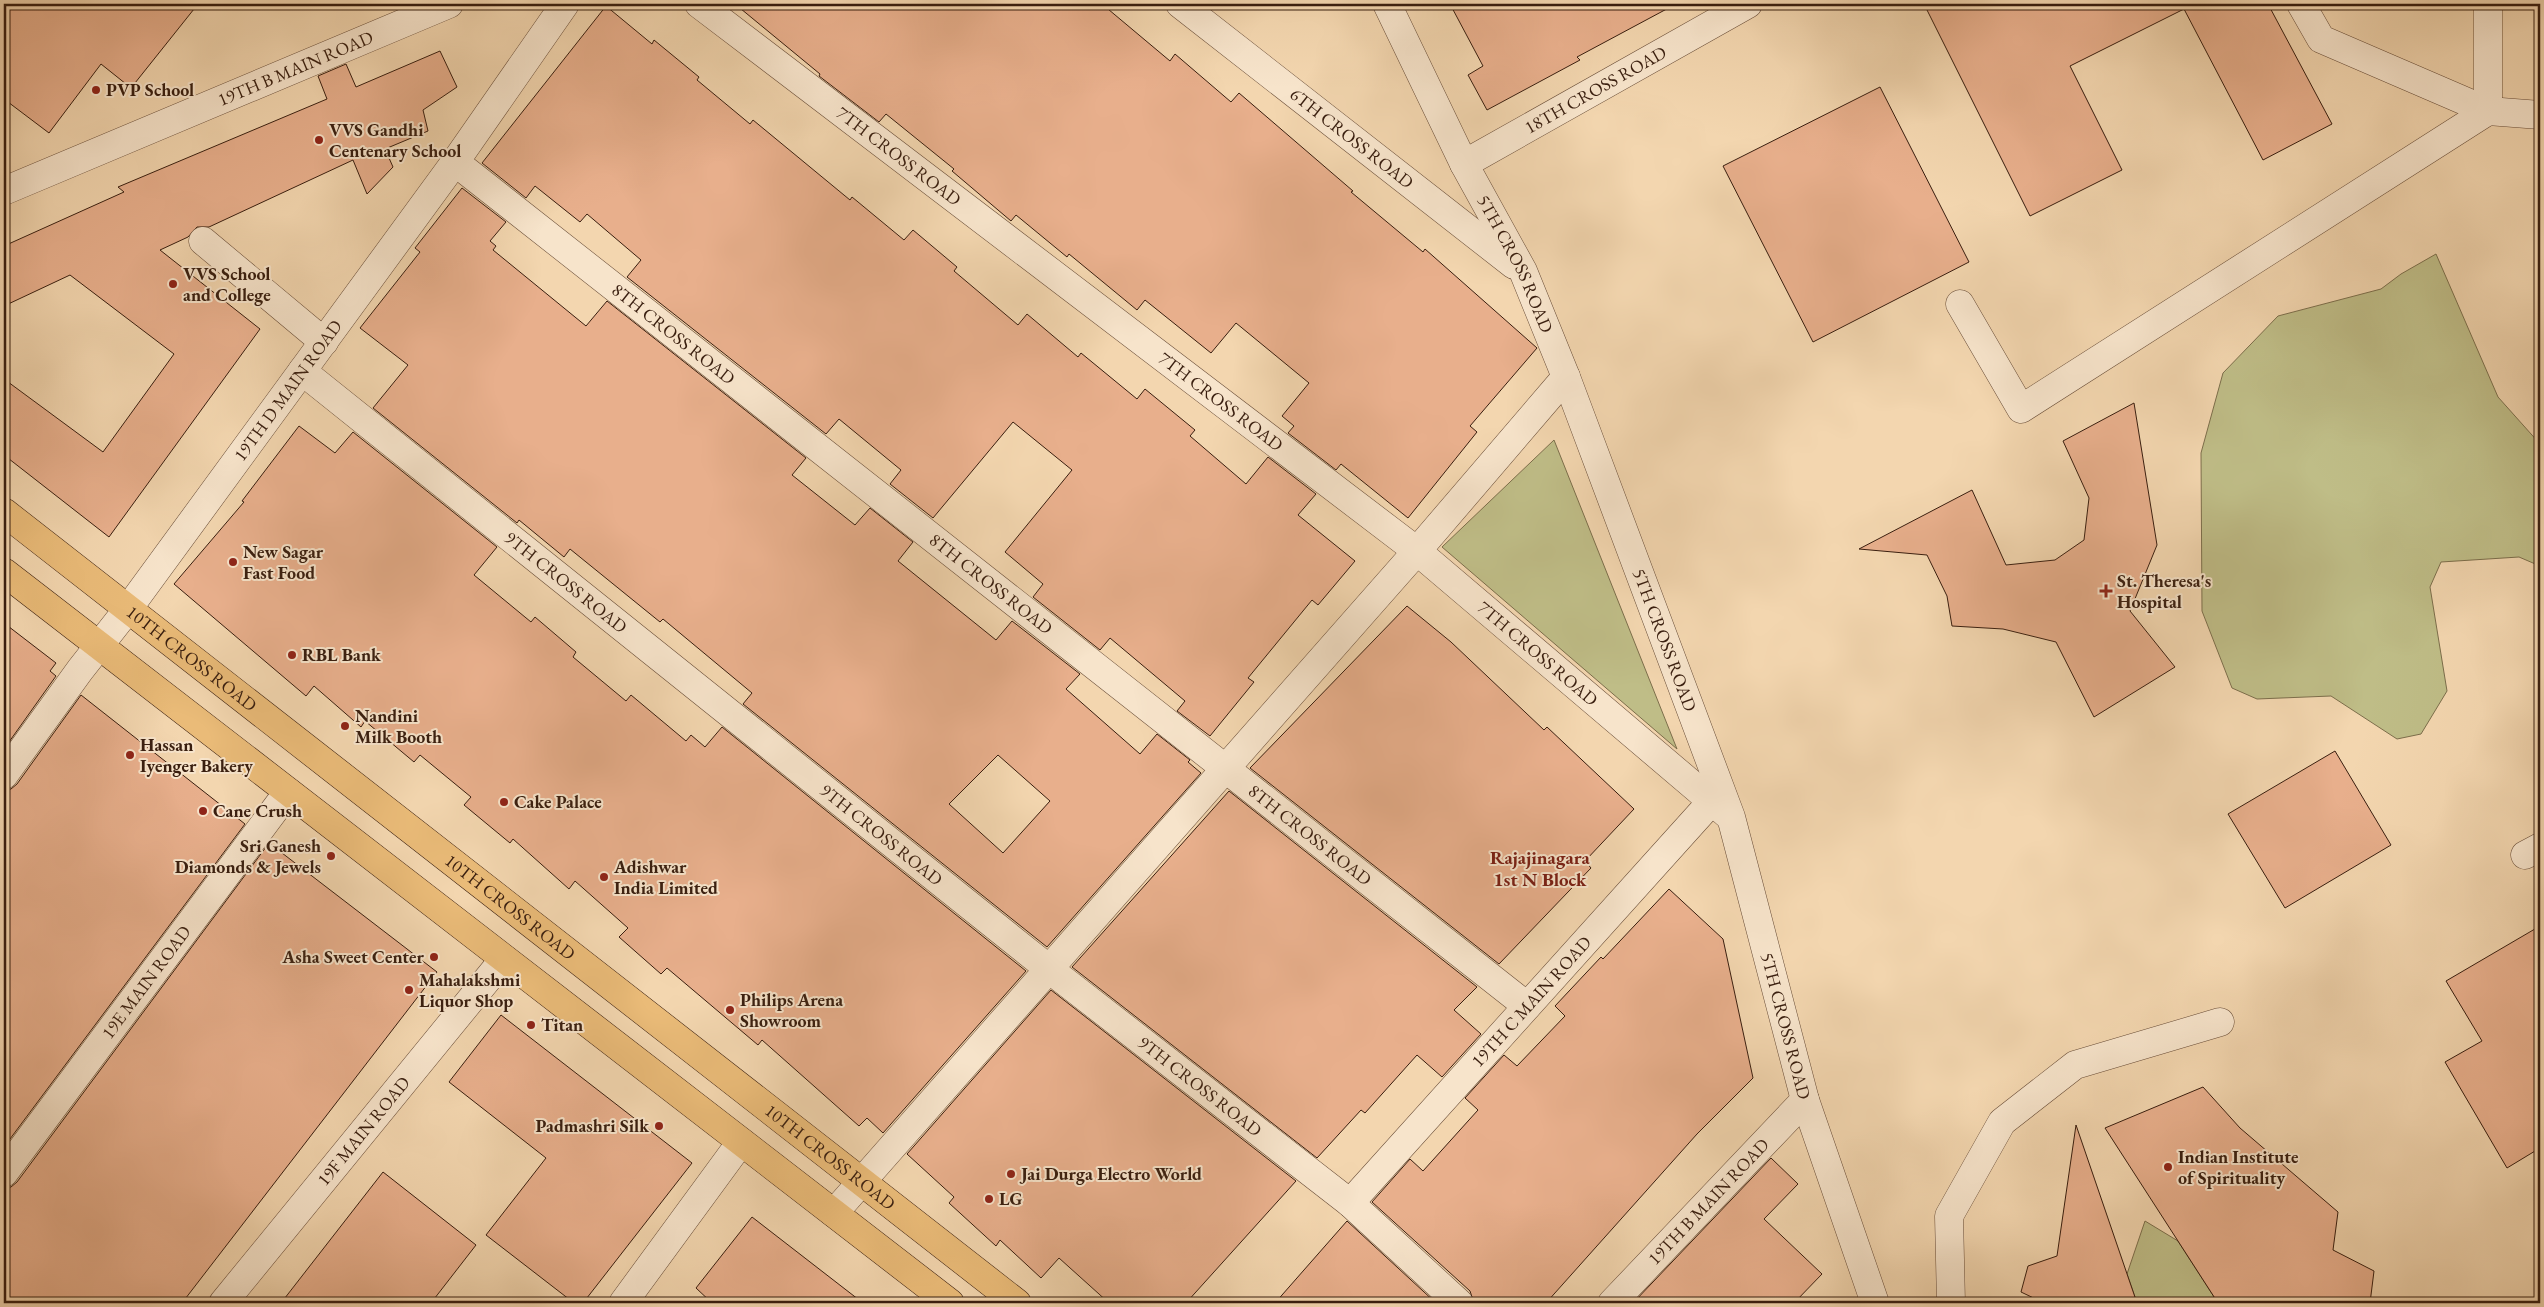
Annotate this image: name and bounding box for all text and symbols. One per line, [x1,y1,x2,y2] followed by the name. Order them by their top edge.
[214,25,376,111] street label: 19TH B MAIN ROAD
[1520,40,1670,139] street label: 18TH CROSS ROAD
[106,78,194,101] place label: PVP School
[1286,82,1419,193] street label: 6TH CROSS ROAD
[90,84,102,96] marker: PVP School
[832,101,966,211] street label: 7TH CROSS ROAD
[329,118,461,162] place label: VVS Gandhi Centenary School
[313,134,325,146] marker: VVS Gandhi Centenary School
[1472,191,1559,336] street label: 5TH CROSS ROAD
[183,262,271,306] place label: VVS School and College
[167,278,179,290] marker: VVS School and College
[607,278,740,389] street label: 8TH CROSS ROAD
[228,315,347,465] street label: 19TH D MAIN ROAD
[1154,346,1288,456] street label: 7TH CROSS ROAD
[500,526,632,638] street label: 9TH CROSS ROAD
[925,528,1057,639] street label: 8TH CROSS ROAD
[243,540,324,584] place label: New Sagar Fast Food
[227,556,239,568] marker: New Sagar Fast Food
[1628,565,1702,714] street label: 5TH CROSS ROAD
[2117,569,2211,613] place label: St. Theresa's Hospital
[2099,584,2113,598] marker: St. Theresa's Hospital
[1473,596,1603,711] street label: 7TH CROSS ROAD
[122,600,262,716] street label: 10TH CROSS ROAD
[302,643,382,666] place label: RBL Bank
[286,649,298,661] marker: RBL Bank
[355,704,442,748] place label: Nandini Milk Booth
[339,720,351,732] marker: Nandini Milk Booth
[140,733,253,777] place label: Hassan Iyenger Bakery
[124,749,136,761] marker: Hassan Iyenger Bakery
[816,778,948,890] street label: 9TH CROSS ROAD
[1244,779,1376,890] street label: 8TH CROSS ROAD
[514,790,602,813] place label: Cake Palace
[498,796,510,808] marker: Cake Palace
[213,799,302,822] place label: Cane Crush
[197,805,209,817] marker: Cane Crush
[175,834,321,878] place label: Sri Ganesh Diamonds & Jewels
[1490,845,1591,892] district label: Rajajinagara 1st N Block
[440,849,580,965] street label: 10TH CROSS ROAD
[325,850,337,862] marker: Sri Ganesh Diamonds & Jewels
[613,855,718,899] place label: Adishwar India Limited
[598,871,610,883] marker: Adishwar India Limited
[96,921,196,1043] street label: 19E MAIN ROAD
[1466,931,1596,1072] street label: 19TH C MAIN ROAD
[281,945,425,968] place label: Asha Sweet Center
[1756,950,1816,1102] street label: 5TH CROSS ROAD
[428,951,440,963] marker: Asha Sweet Center
[419,968,521,1012] place label: Mahalakshmi Liquor Shop
[403,984,415,996] marker: Mahalakshmi Liquor Shop
[740,988,843,1032] place label: Philips Arena Showroom
[724,1004,736,1016] marker: Philips Arena Showroom
[541,1013,583,1036] place label: Titan
[525,1019,537,1031] marker: Titan
[1134,1031,1267,1141] street label: 9TH CROSS ROAD
[311,1071,415,1190] street label: 19F MAIN ROAD
[760,1098,900,1215] street label: 10TH CROSS ROAD
[536,1114,650,1137] place label: Padmashri Silk
[653,1120,665,1132] marker: Padmashri Silk
[1642,1133,1774,1269] street label: 19TH B MAIN ROAD
[2178,1145,2299,1189] place label: Indian Institute of Spirituality
[2162,1161,2174,1173] marker: Indian Institute of Spirituality
[1019,1162,1202,1185] place label: Jai Durga Electro World
[1005,1168,1017,1180] marker: Jai Durga Electro World
[999,1187,1023,1210] place label: LG
[983,1193,995,1205] marker: LG

